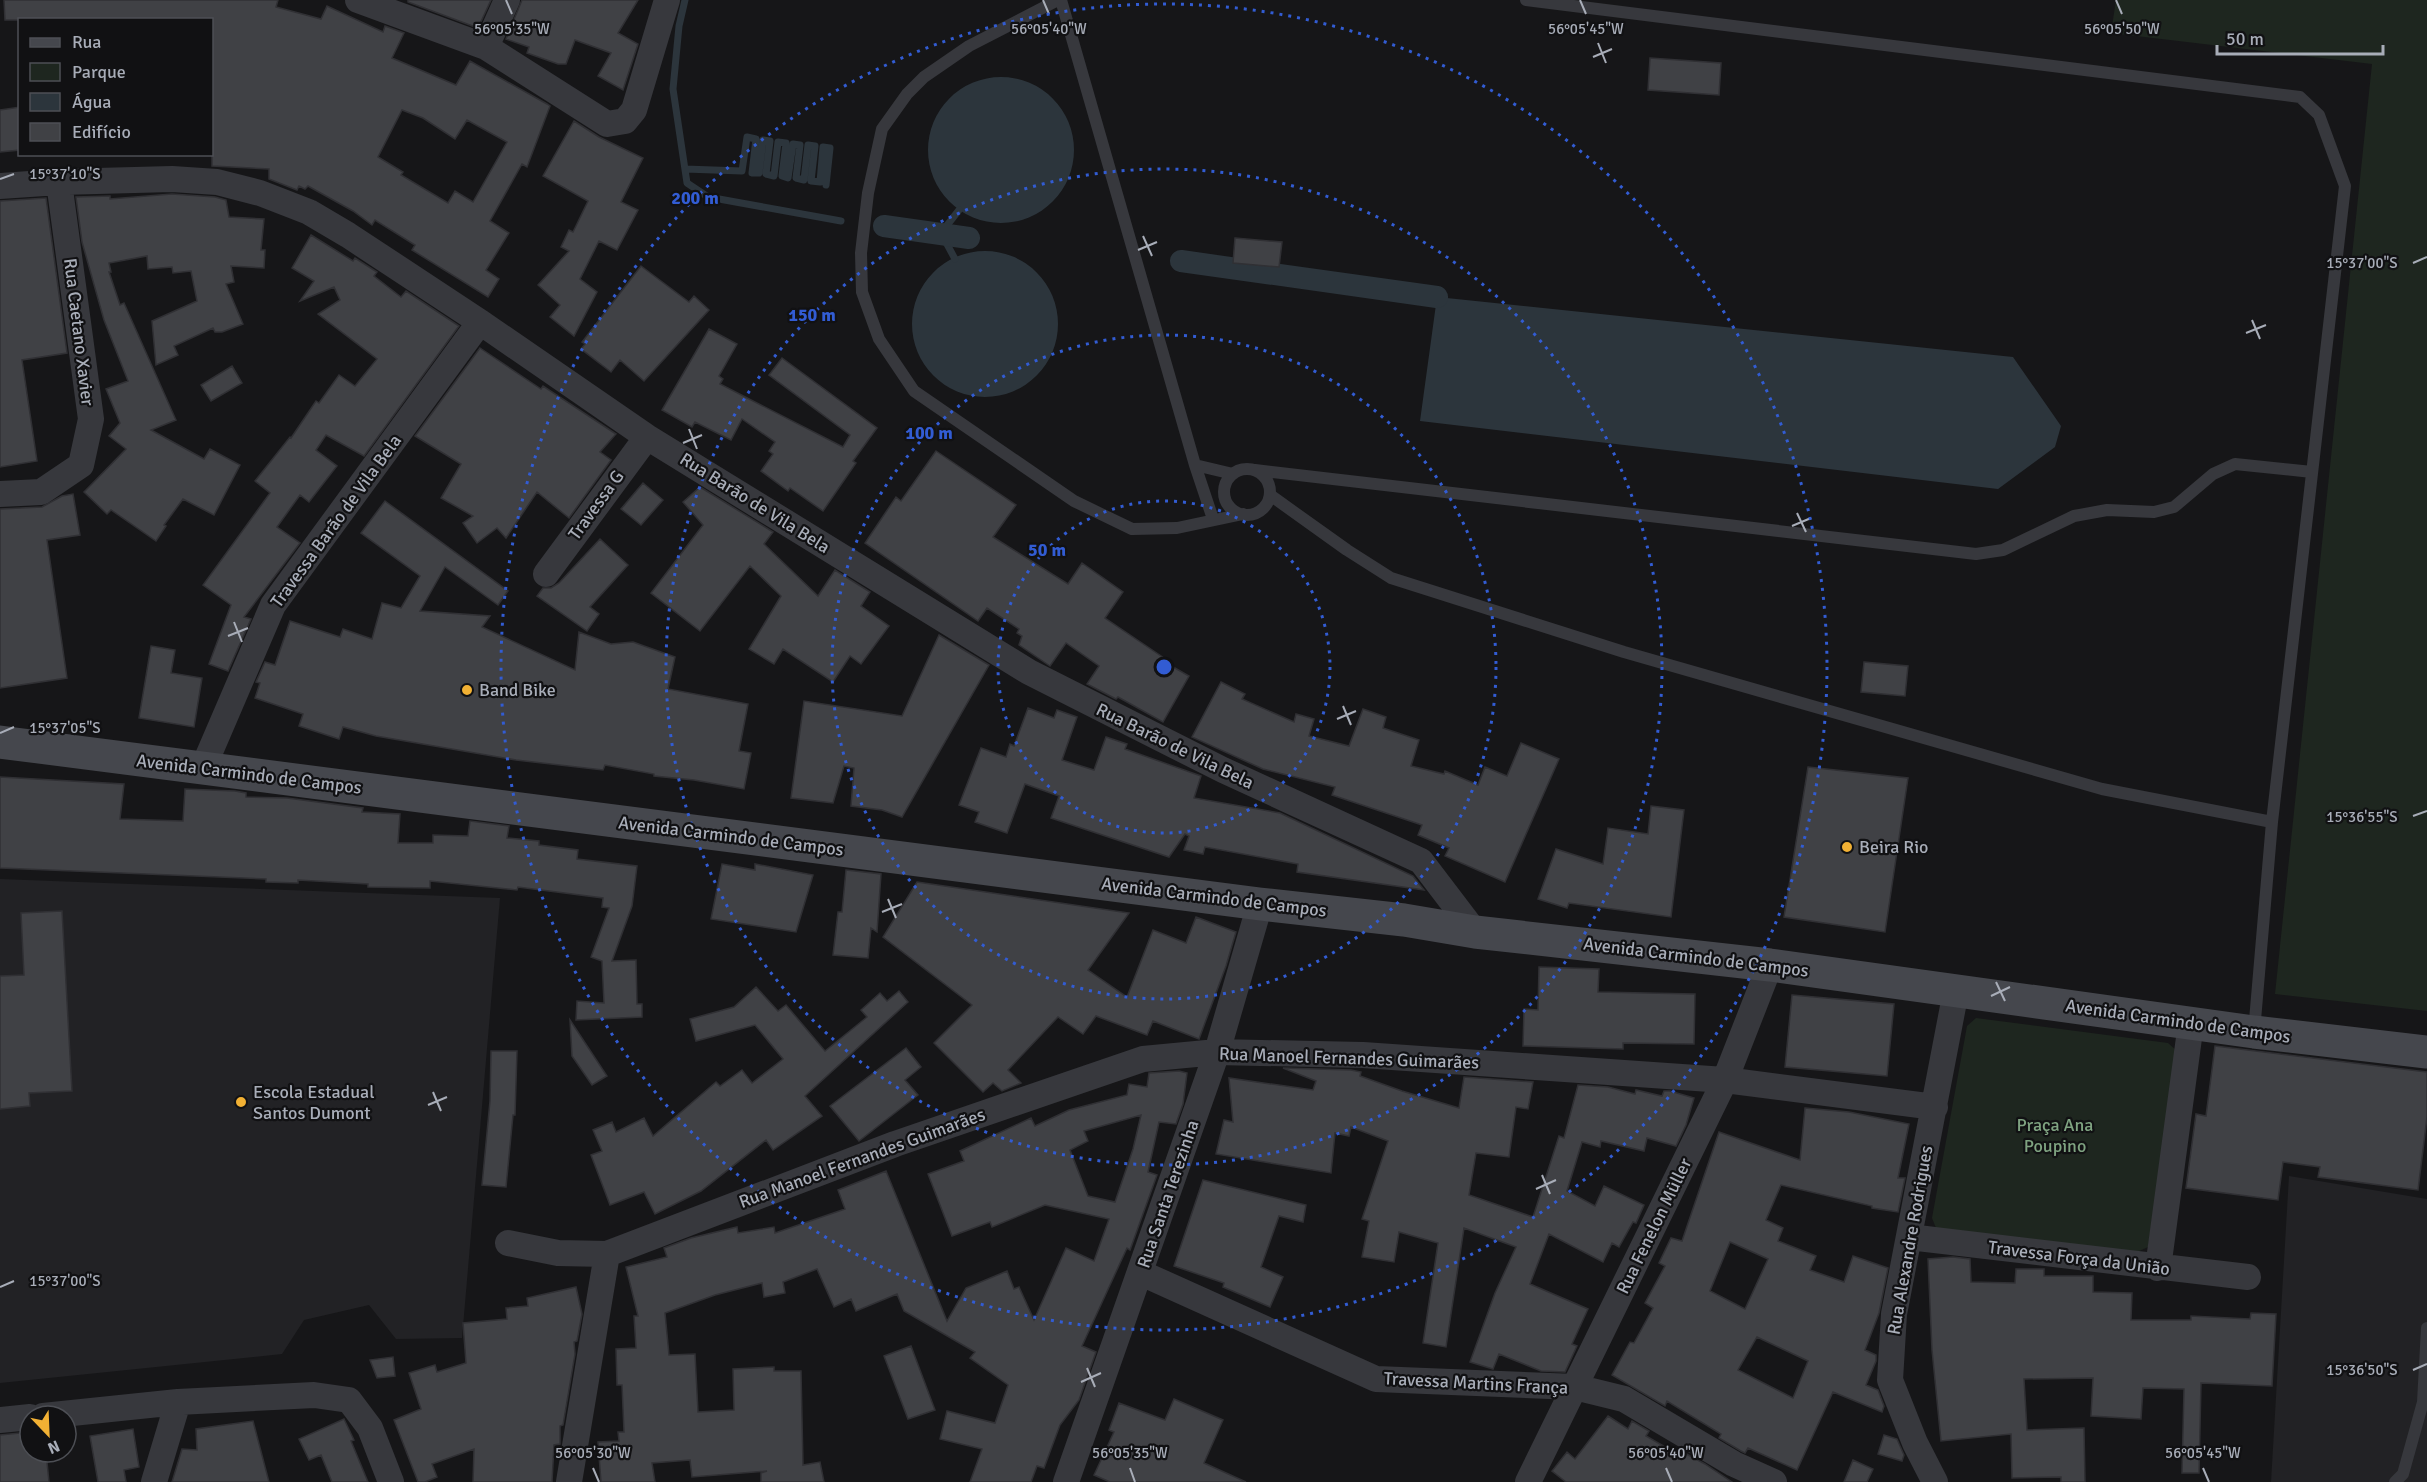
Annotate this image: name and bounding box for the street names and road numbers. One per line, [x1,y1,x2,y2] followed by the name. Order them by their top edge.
[59,257,99,407] street label: Rua Caetano Xavier
[266,430,406,612] street label: Travessa Barão de Vila Bela
[676,448,834,558] street label: Rua Barão de Vila Bela
[563,466,629,544] street label: Travessa G
[1093,698,1257,794] street label: Rua Barão de Vila Bela
[135,749,363,799] street label: Avenida Carmindo de Campos
[617,811,845,861] street label: Avenida Carmindo de Campos
[1100,872,1328,922] street label: Avenida Carmindo de Campos
[1582,932,1810,982] street label: Avenida Carmindo de Campos
[2064,994,2292,1048] street label: Avenida Carmindo de Campos
[1219,1042,1480,1074] street label: Rua Manoel Fernandes Guimarães
[736,1103,988,1213] street label: Rua Manoel Fernandes Guimarães
[1132,1117,1204,1271] street label: Rua Santa Terezinha
[1883,1144,1937,1336] street label: Rua Alexandre Rodrigues
[1612,1154,1697,1298] street label: Rua Fenelon Müller
[1987,1236,2171,1280] street label: Travessa Força da União
[1383,1367,1569,1399] street label: Travessa Martins França

